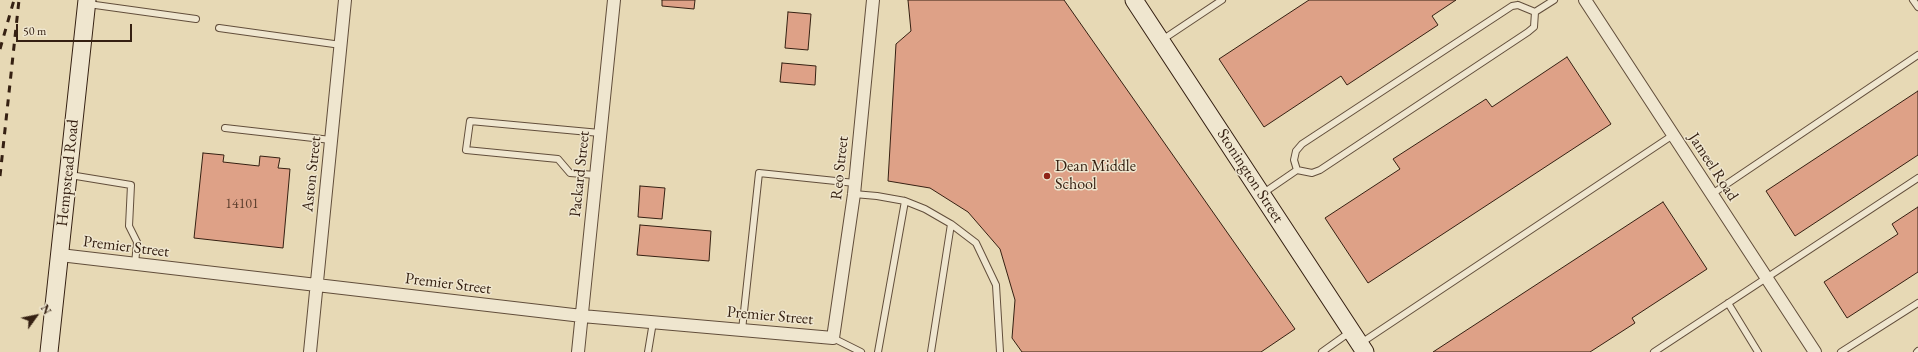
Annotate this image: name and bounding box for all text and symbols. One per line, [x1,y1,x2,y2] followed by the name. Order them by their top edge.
[18,16,134,42] scale bar
[23,23,46,39] text: 50 m
[53,119,83,227] street label: Hempstead Road
[1213,126,1287,226] street label: Stonington Street
[1684,129,1742,205] street label: Jameel Road
[566,130,594,218] street label: Packard Street
[298,135,326,213] street label: Aston Street
[827,135,853,201] street label: Reo Street
[1055,157,1136,195] place label: Dean Middle School
[1042,171,1052,181] marker: Dean Middle School
[225,196,259,212] house number: 14101
[82,232,170,262] street label: Premier Street
[404,269,492,299] street label: Premier Street
[16,296,56,336] north arrow
[38,302,54,317] text: N
[726,303,814,329] street label: Premier Street

